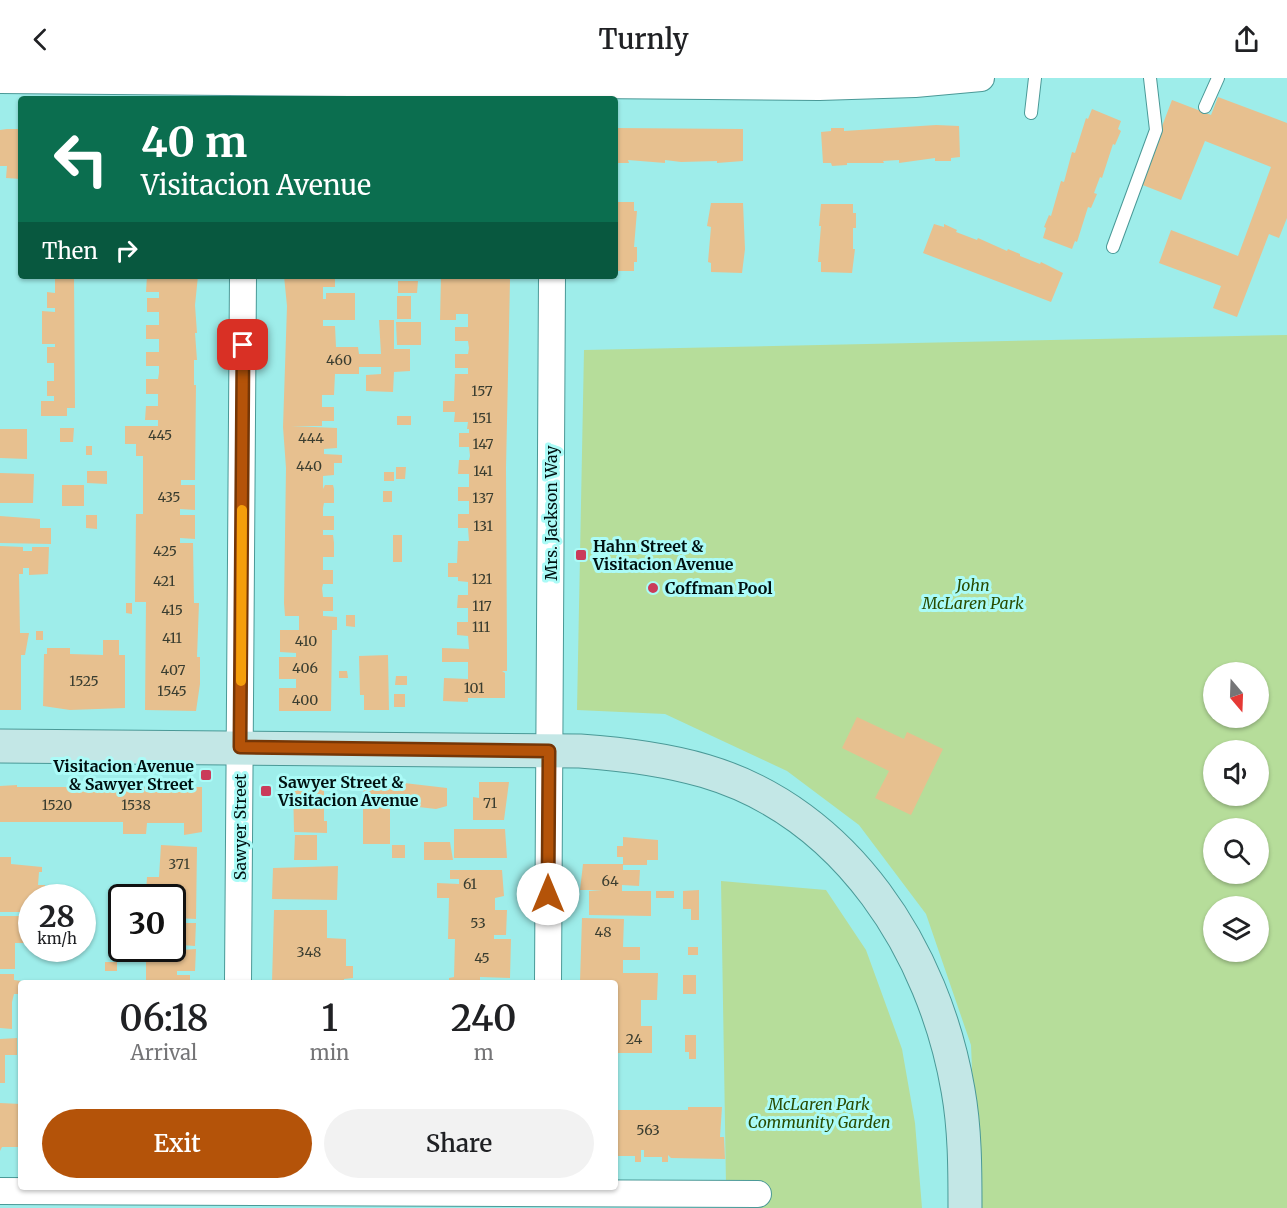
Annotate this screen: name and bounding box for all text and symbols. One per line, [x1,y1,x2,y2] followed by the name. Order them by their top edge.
[598,22,689,56] text: Turnly
[24,23,57,56] icon: back
[1230,23,1263,56] icon: share
[141,116,247,168] text: 40 m
[42,120,120,198] icon: left
[141,168,371,202] text: Visitacion Avenue
[110,234,143,267] icon: right
[42,237,98,265] text: Then
[217,319,268,370] pin
[226,328,259,361] icon: arrive
[326,351,352,369] house number: 460
[471,382,493,400] house number: 157
[472,409,492,427] house number: 151
[148,426,172,444] house number: 445
[298,429,324,447] house number: 444
[473,435,493,453] house number: 147
[541,445,561,581] street label: Mrs. Jackson Way
[296,457,322,475] house number: 440
[473,462,493,480] house number: 141
[158,488,180,506] house number: 435
[472,489,494,507] house number: 137
[473,517,493,535] house number: 131
[592,536,734,574] place label: Hahn Street & Visitacion Avenue
[153,542,177,560] house number: 425
[574,548,588,562] marker: Hahn Street & Visitacion Avenue
[472,570,492,588] house number: 121
[153,572,175,590] house number: 421
[921,575,1024,613] park label: John McLaren Park
[665,578,772,598] place label: Coffman Pool
[646,581,660,595] marker: Coffman Pool
[472,597,492,615] house number: 117
[161,601,183,619] house number: 415
[472,618,490,636] house number: 111
[162,629,182,647] house number: 411
[295,632,317,650] house number: 410
[292,659,318,677] house number: 406
[160,661,186,679] house number: 407
[1203,662,1269,728] north arrow
[1203,662,1269,962] map controls
[69,672,99,690] house number: 1525
[464,679,484,697] house number: 101
[157,682,187,700] house number: 1545
[292,691,318,709] house number: 400
[1203,740,1269,806] button: sound
[52,756,195,794] place label: Visitacion Avenue & Sawyer Street
[199,768,213,782] marker: Visitacion Avenue & Sawyer Street
[277,772,419,810] place label: Sawyer Street & Visitacion Avenue
[230,773,250,880] street label: Sawyer Street
[259,784,273,798] marker: Sawyer Street & Visitacion Avenue
[483,794,497,812] house number: 71
[42,796,72,814] house number: 1520
[121,796,151,814] house number: 1538
[1203,818,1269,884] button: search
[168,855,190,873] house number: 371
[516,862,580,926] position arrow
[601,872,619,890] house number: 64
[463,875,477,893] house number: 61
[108,884,186,962] speed limit sign: 30
[1203,896,1269,962] button: layers
[39,897,75,935] text: 28
[470,914,486,932] house number: 53
[595,923,611,941] house number: 48
[37,929,77,948] text: km/h
[297,943,321,961] house number: 348
[474,949,490,967] house number: 45
[119,996,208,1041] text: 06:18
[321,996,338,1041] text: 1
[451,996,517,1041] text: 240
[626,1030,643,1048] house number: 24
[131,1040,197,1065] text: Arrival
[310,1040,349,1065] text: min
[474,1040,494,1065] text: m
[748,1094,890,1132] park label: McLaren Park Community Garden
[42,1109,312,1178] button: Exit
[324,1109,594,1178] button: Share
[636,1121,660,1139] house number: 563

